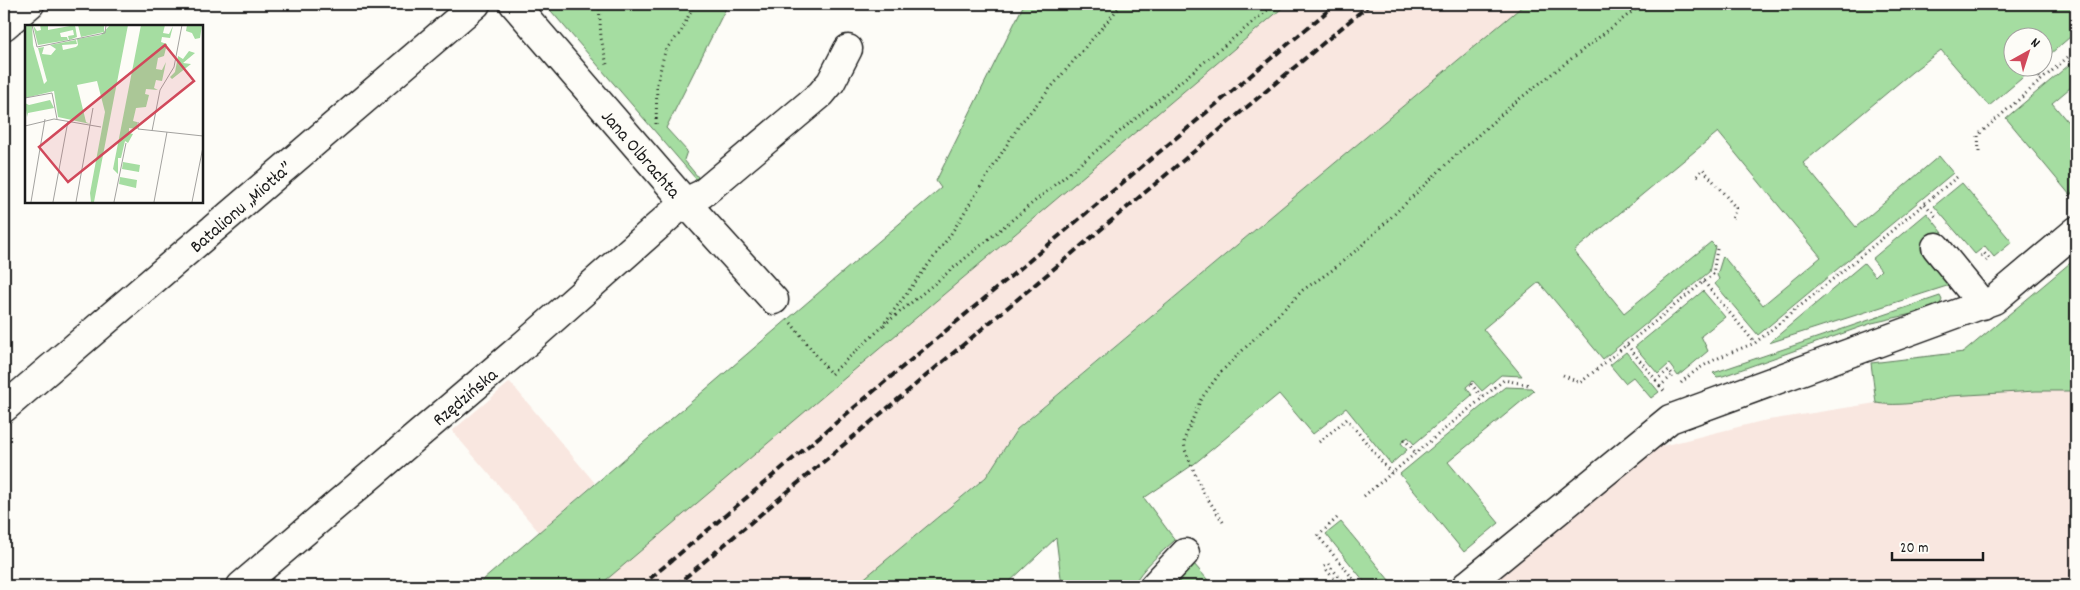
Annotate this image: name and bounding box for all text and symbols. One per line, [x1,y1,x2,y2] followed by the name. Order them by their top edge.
[25,25,202,202] inset map
[2002,28,2052,78] north arrow
[2026,34,2044,53] text: N
[593,105,686,206] street label: Jana Olbrachta
[185,156,300,261] street label: Batalionu „Miotła”
[428,363,506,434] street label: Rzędzińska
[1892,530,1984,562] scale bar
[1900,538,1928,560] text: 20 m

